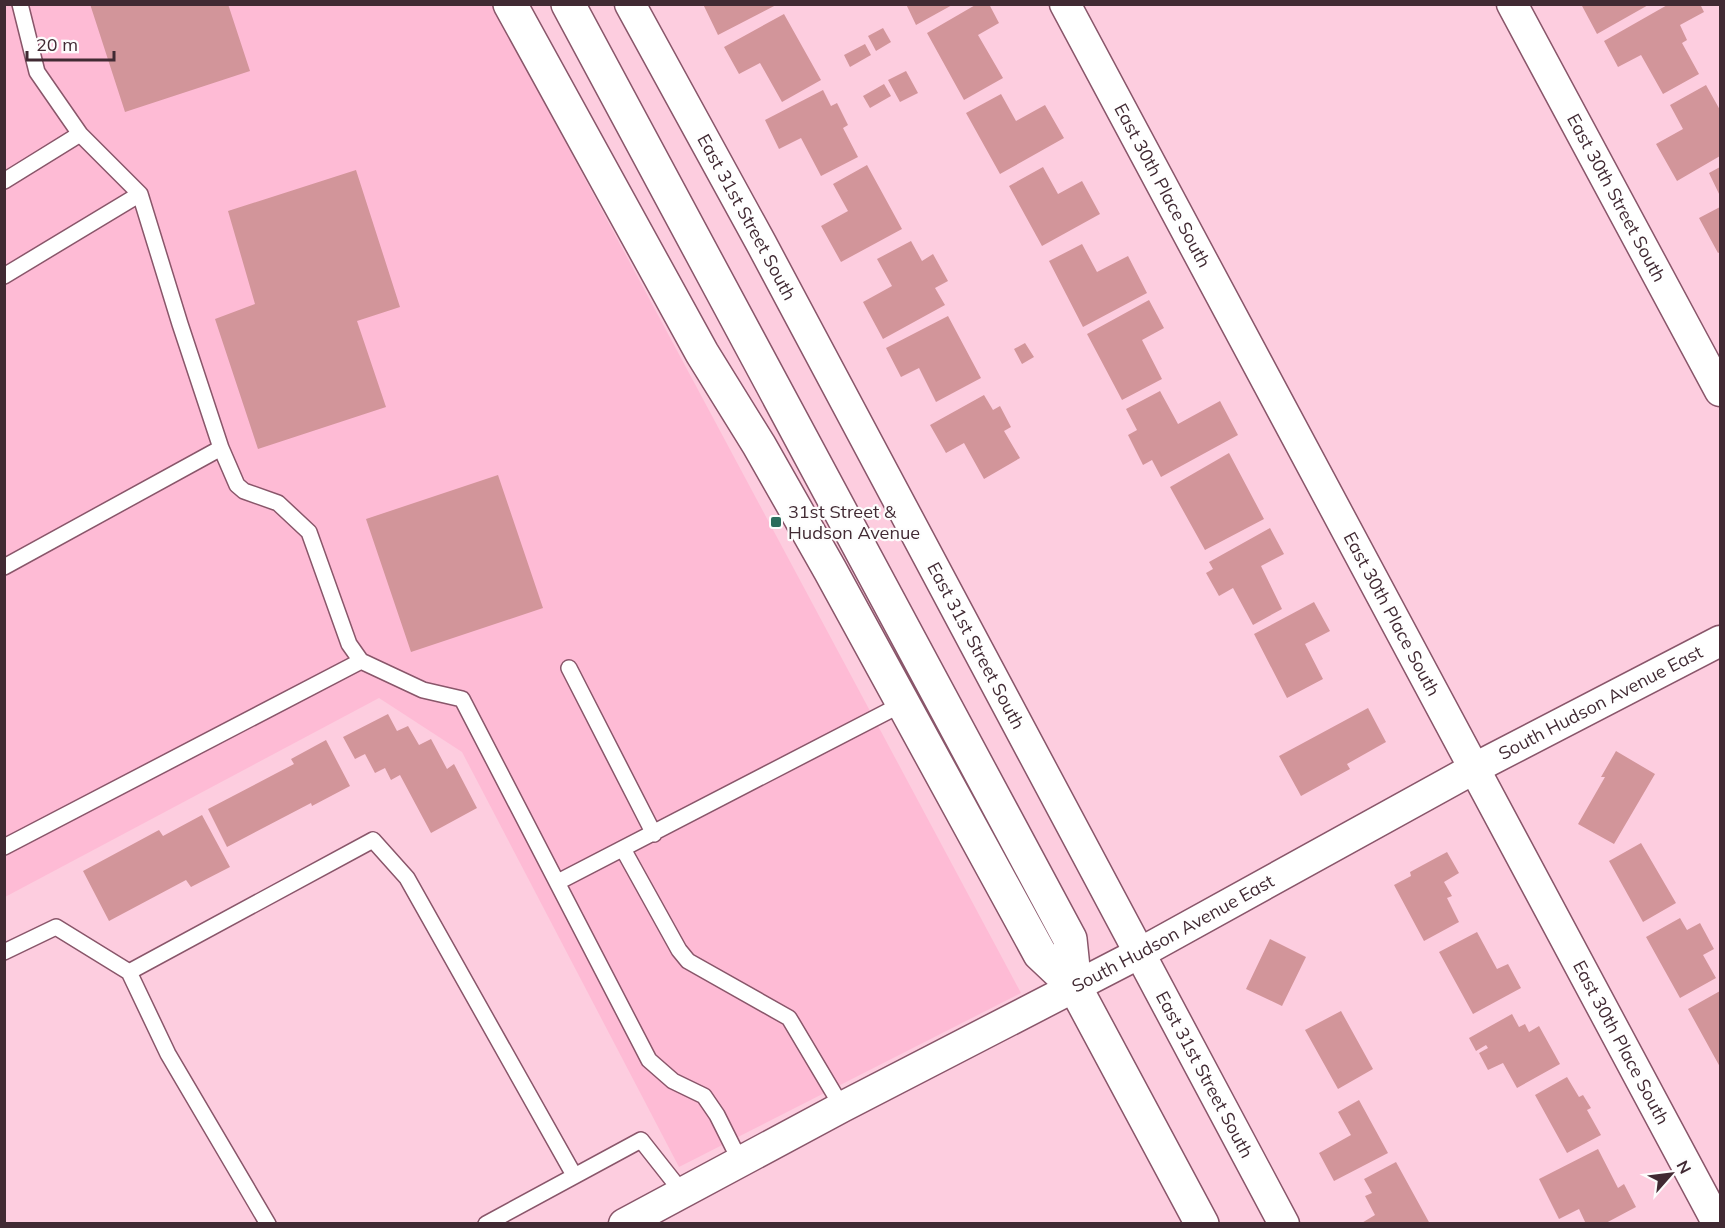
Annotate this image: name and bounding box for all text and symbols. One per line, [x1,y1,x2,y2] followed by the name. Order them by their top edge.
[27,24,114,62] scale bar
[36,33,78,56] text: 20 m
[1109,99,1216,272] street label: East 30th Place South
[1562,109,1671,286] street label: East 30th Street South
[692,130,801,304] street label: East 31st Street South
[788,500,920,544] place label: 31st Street & Hudson Avenue
[769,515,783,529] marker: 31st Street & Hudson Avenue
[1339,528,1445,700] street label: East 30th Place South
[922,558,1030,733] street label: East 31st Street South
[1494,640,1706,765] street label: South Hudson Avenue East
[1068,869,1278,997] street label: South Hudson Avenue East
[1568,956,1675,1129] street label: East 30th Place South
[1151,987,1259,1162] street label: East 31st Street South
[1641,1144,1701,1204] north arrow
[1673,1157,1696,1177] text: N

